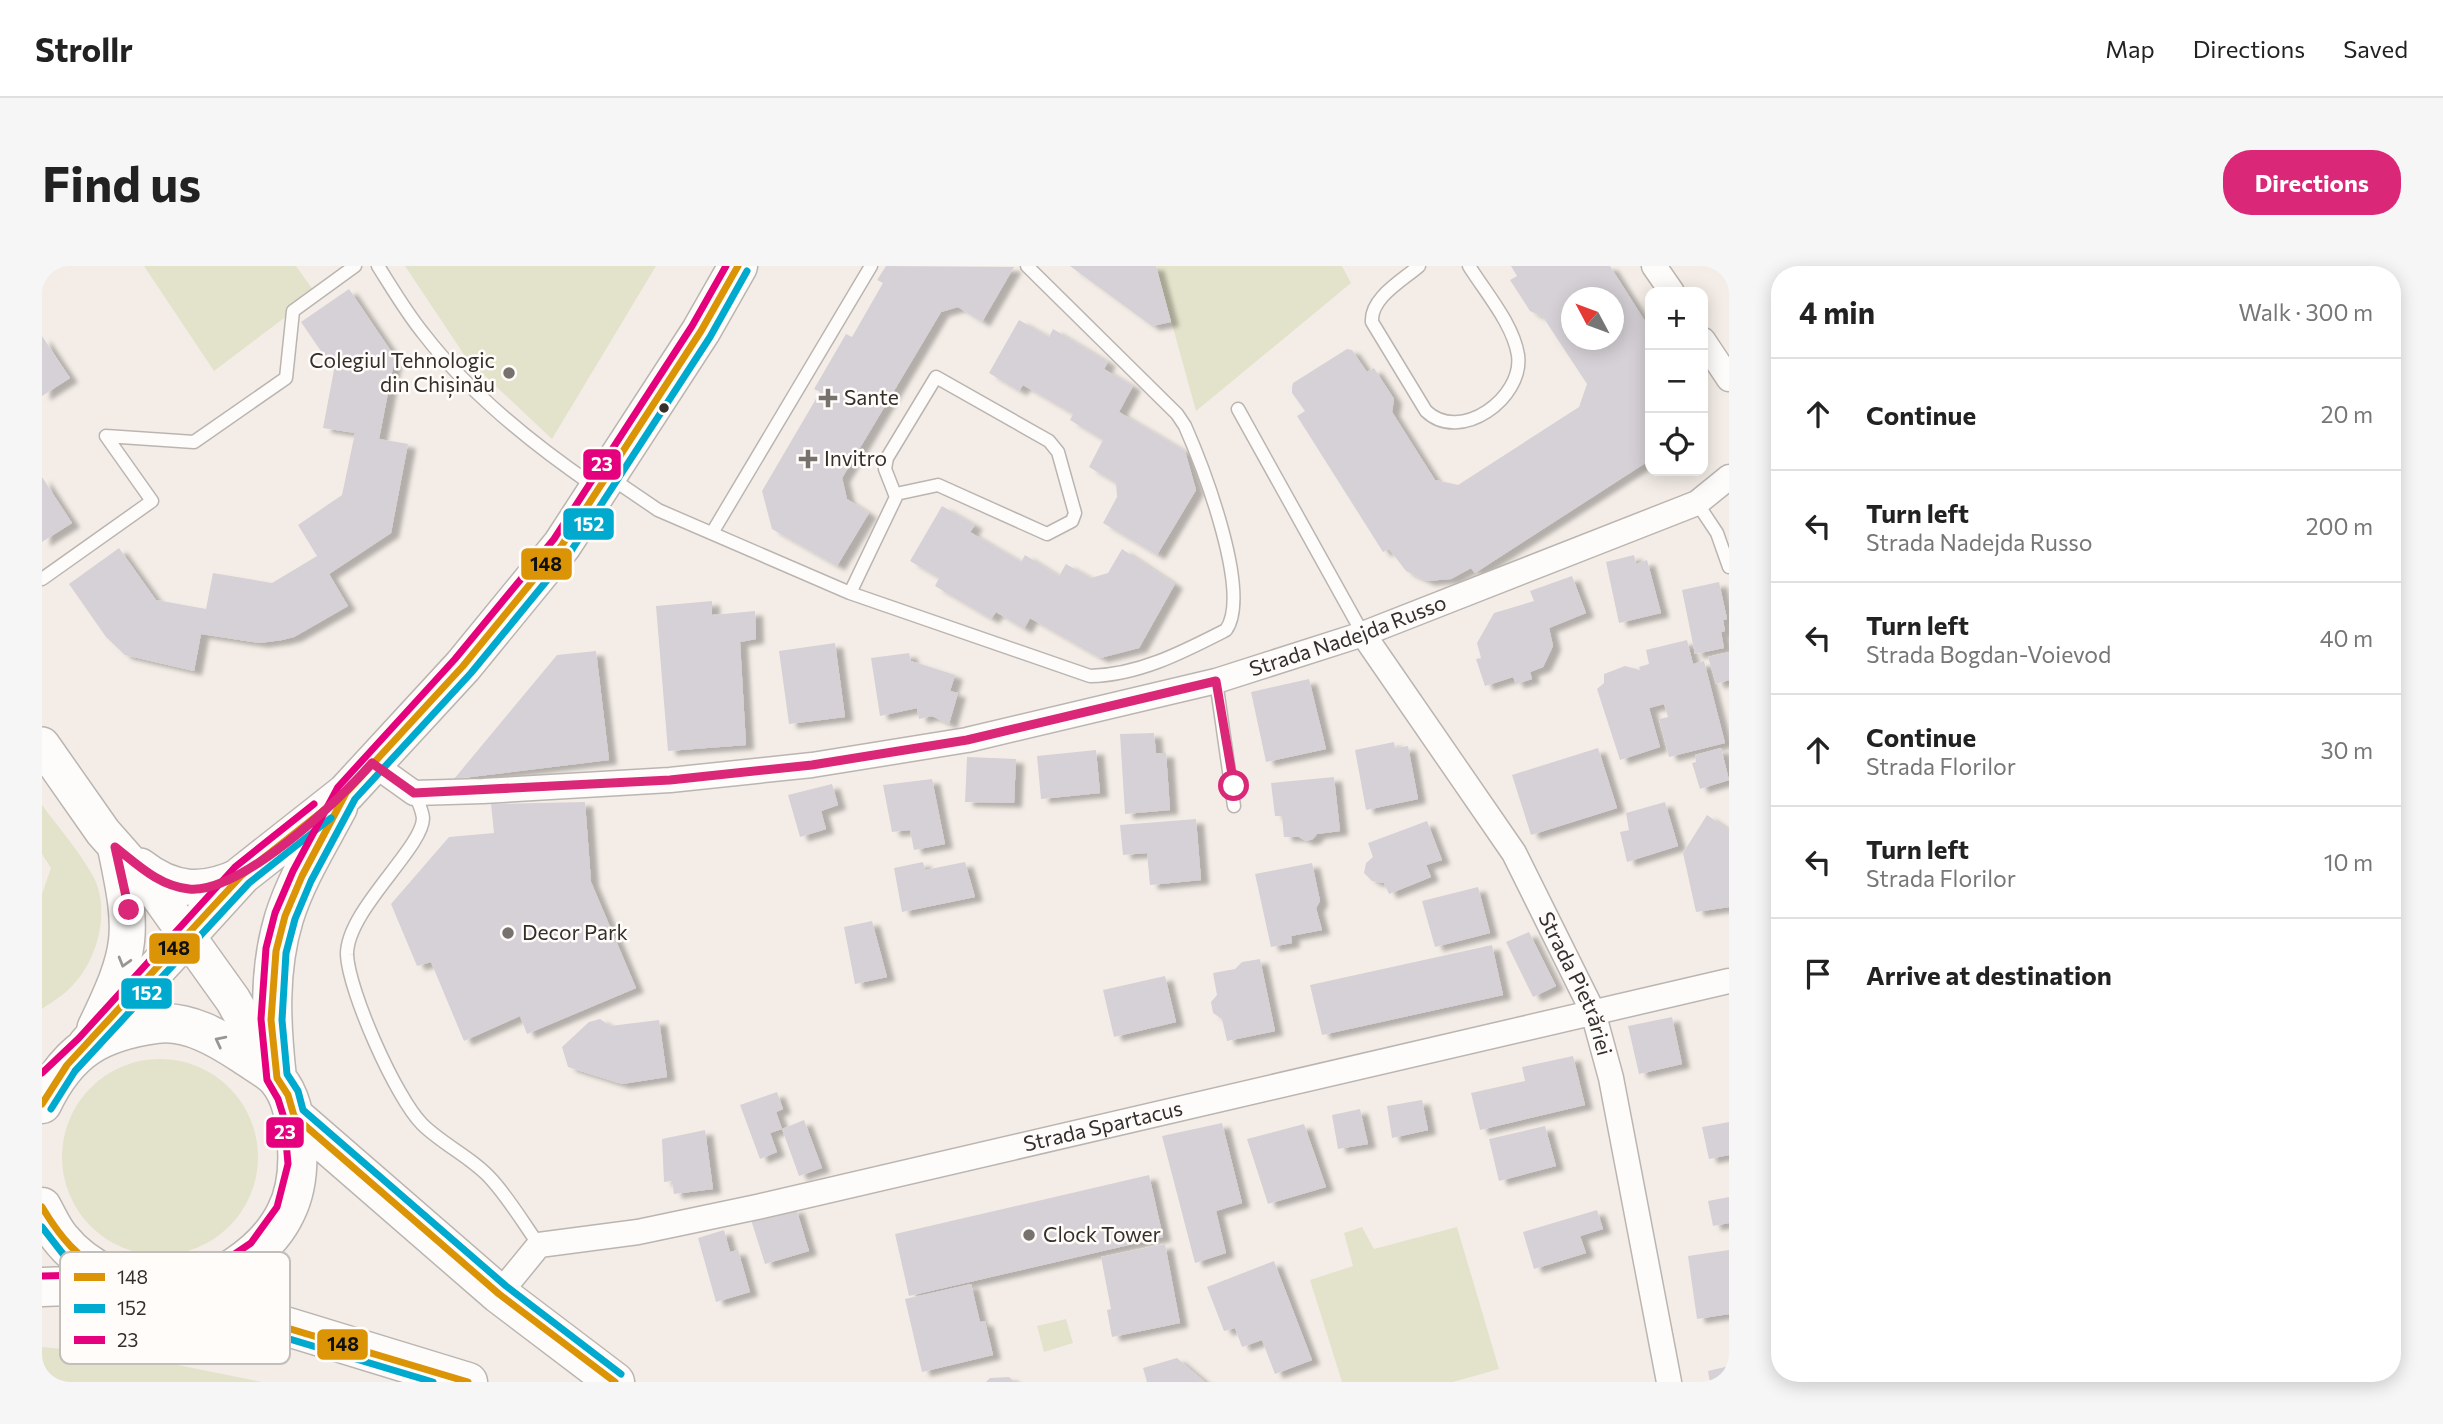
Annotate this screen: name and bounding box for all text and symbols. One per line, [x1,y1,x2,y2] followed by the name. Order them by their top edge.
[35,28,133,69] text: Strollr
[2105,34,2155,63] text: Map
[2193,34,2305,63] text: Directions
[2343,34,2408,63] text: Saved
[2223,150,2401,215] button: Directions
[42,152,201,212] text: Find us
[1561,287,1624,350] north arrow
[1645,287,1708,476] map controls
[1645,287,1708,350] button: +
[1799,293,1875,330] text: 4 min
[2239,298,2373,326] text: Walk · 300 m
[309,347,495,398] place label: Colegiul Tehnologic din Chișinău
[1645,350,1708,413] button: −
[501,365,517,381] marker: Colegiul Tehnologic din Chișinău
[844,384,899,409] place label: Sante
[818,388,838,408] marker: Sante
[1799,395,1837,433] icon: ahead
[1866,399,1976,430] text: Continue
[2321,400,2373,428] text: 20 m
[657,401,671,415] unlabelled marker
[1645,413,1708,476] button: locate
[824,445,887,470] place label: Invitro
[582,448,622,481] line badge: 23
[798,449,818,469] marker: Invitro
[591,452,613,475] text: 23
[1866,497,1969,528] text: Turn left
[562,507,615,541] line badge: 152
[1799,507,1837,545] icon: left
[574,512,604,535] text: 152
[2306,512,2373,540] text: 200 m
[1866,528,2093,556] text: Strada Nadejda Russo
[520,547,573,581] line badge: 148
[530,552,562,575] text: 148
[1246,589,1449,681] street label: Strada Nadejda Russo
[1866,609,1969,640] text: Turn left
[1799,619,1837,657] icon: left
[2320,624,2373,652] text: 40 m
[1866,640,2111,668] text: Strada Bogdan-Voievod
[1866,721,1976,752] text: Continue
[1799,731,1837,769] icon: ahead
[2320,736,2373,764] text: 30 m
[1866,752,2016,780] text: Strada Florilor
[1218,770,1249,801] route start
[1866,833,1969,864] text: Turn left
[1799,843,1837,881] icon: left
[2324,848,2373,876] text: 10 m
[1866,864,2016,892] text: Strada Florilor
[113,894,144,925] route end
[1534,907,1618,1058] street label: Strada Pietrăriei
[522,919,628,944] place label: Decor Park
[500,925,516,941] marker: Decor Park
[148,932,201,965] line badge: 148
[158,936,190,959] text: 148
[1799,955,1837,993] icon: arrive
[118,956,132,968] one-way arrow
[1866,959,2112,990] text: Arrive at destination
[120,977,173,1010] line badge: 152
[132,981,162,1004] text: 152
[215,1035,227,1049] one-way arrow
[1021,1095,1185,1156] street label: Strada Spartacus
[265,1116,305,1149] line badge: 23
[274,1120,296,1143] text: 23
[1043,1221,1161,1246] place label: Clock Tower
[1021,1227,1037,1243] marker: Clock Tower
[60,1252,290,1364] legend
[117,1265,148,1288] text: 148
[117,1296,147,1319] text: 152
[117,1328,138,1351] text: 23
[316,1328,369,1361] line badge: 148
[327,1332,359,1355] text: 148

